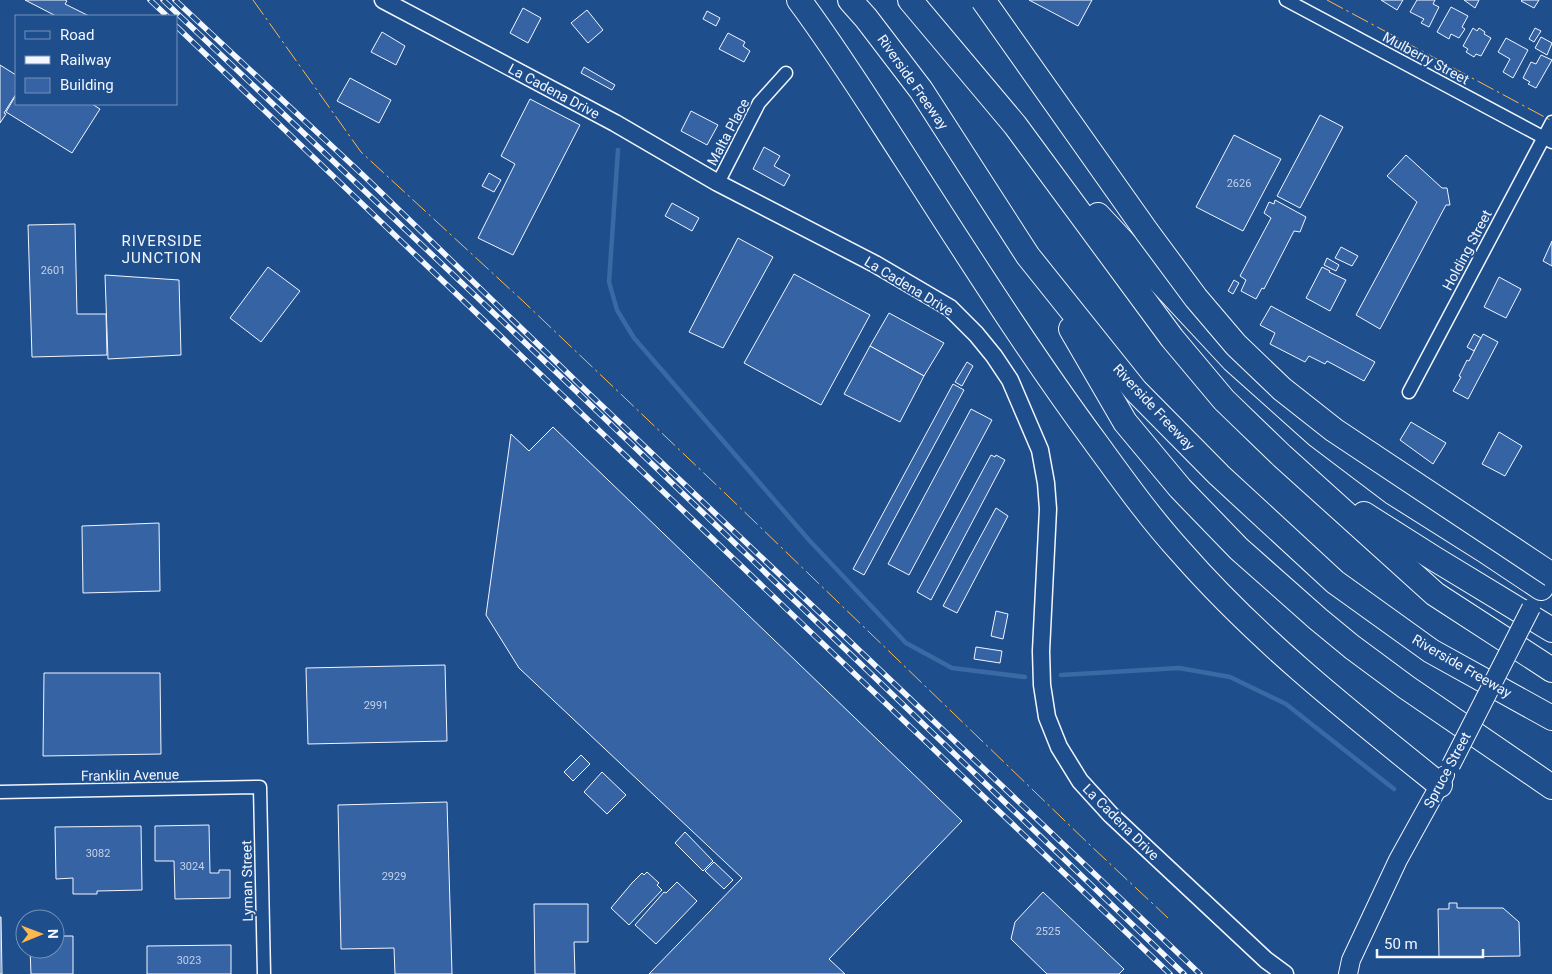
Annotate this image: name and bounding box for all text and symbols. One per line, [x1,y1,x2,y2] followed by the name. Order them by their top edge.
[15,15,178,105] legend
[60,26,94,44] text: Road
[1380,29,1472,88] street label: Mulberry Street
[874,32,952,133] street label: Riverside Freeway
[60,51,111,69] text: Railway
[506,60,602,122] street label: La Cadena Drive
[60,76,114,94] text: Building
[704,96,752,168] street label: Malta Place
[1227,177,1251,190] house number: 2626
[1439,207,1495,293] street label: Holding Street
[122,232,203,267] district label: RIVERSIDE JUNCTION
[862,253,956,319] street label: La Cadena Drive
[41,264,65,277] house number: 2601
[1110,361,1198,454] street label: Riverside Freeway
[1410,631,1515,701] street label: Riverside Freeway
[364,699,388,712] house number: 2991
[1420,729,1474,811] street label: Spruce Street
[81,766,179,784] street label: Franklin Avenue
[1080,781,1162,863] street label: La Cadena Drive
[238,840,256,922] street label: Lyman Street
[86,847,110,860] house number: 3082
[180,860,204,873] house number: 3024
[382,870,406,883] house number: 2929
[15,909,65,959] north arrow
[1036,925,1060,938] house number: 2525
[1377,926,1483,958] scale bar
[45,929,61,939] text: N
[1384,935,1418,953] text: 50 m
[177,954,201,967] house number: 3023

